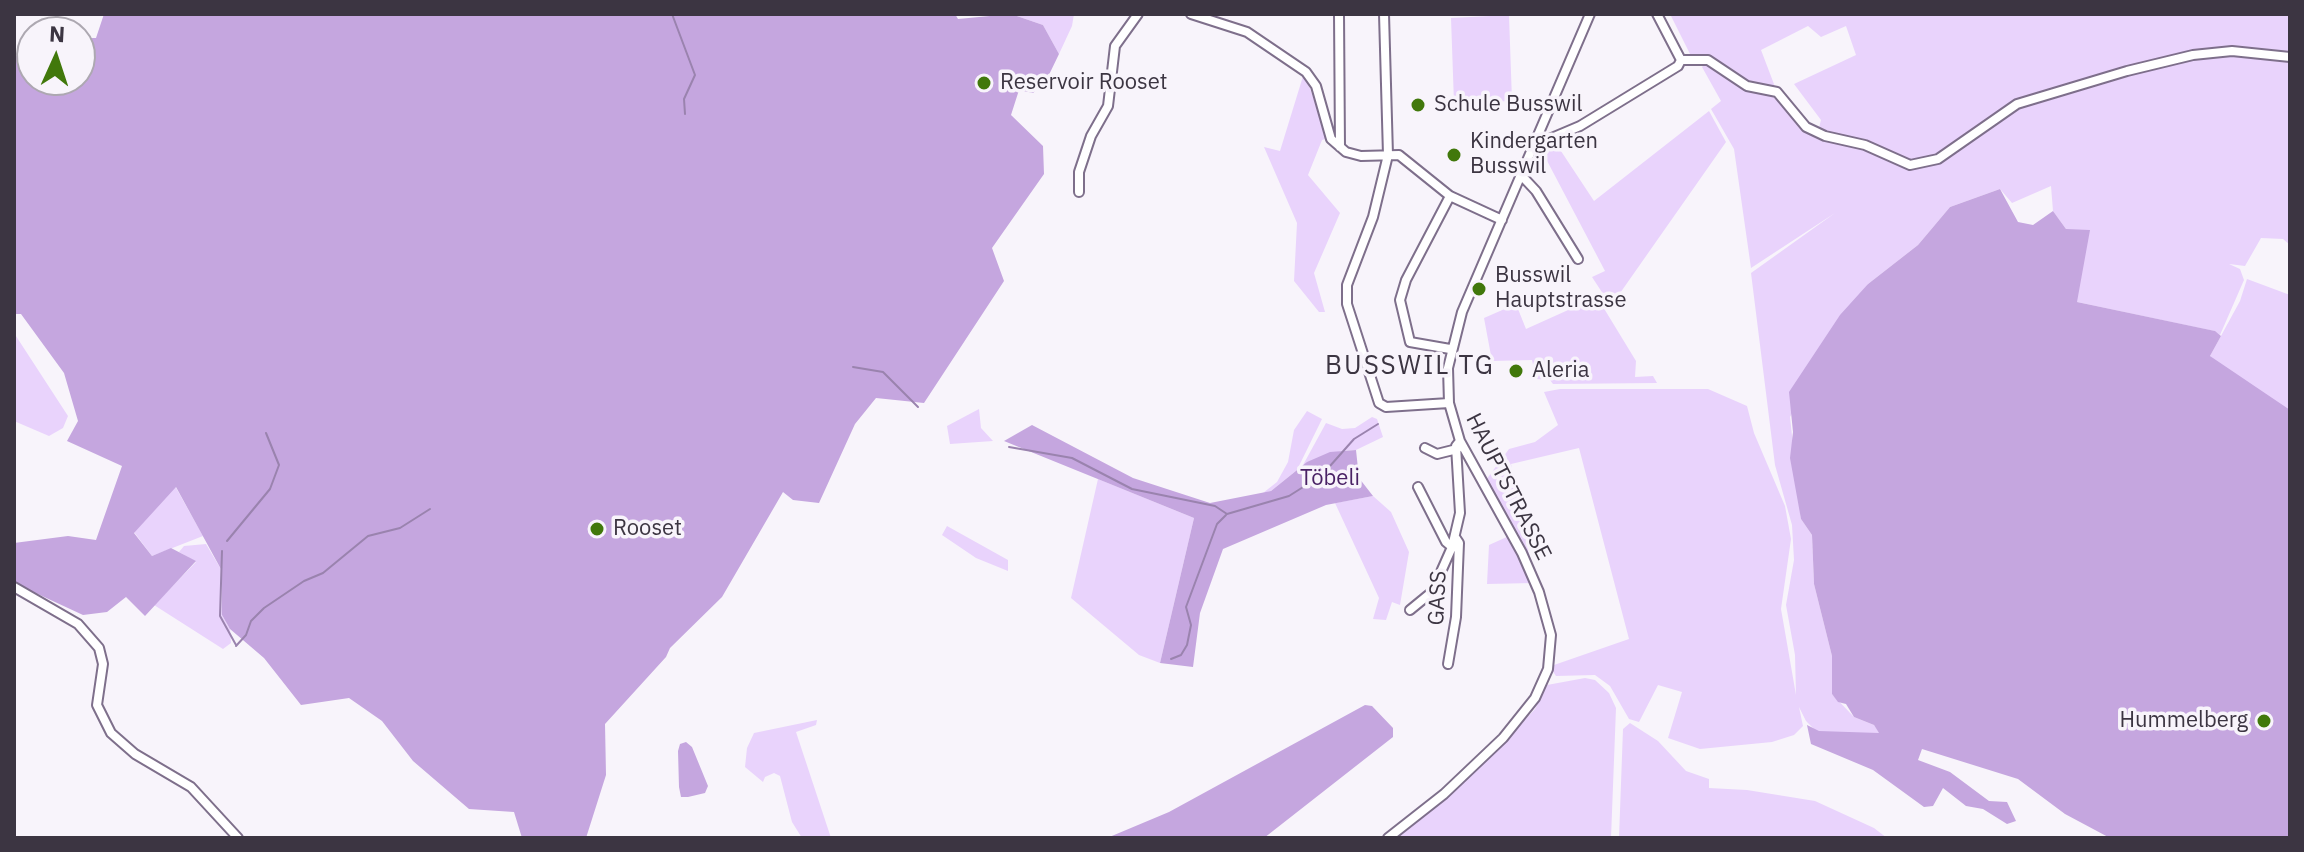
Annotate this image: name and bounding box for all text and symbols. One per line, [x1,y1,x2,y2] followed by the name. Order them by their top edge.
[16,16,96,96] north arrow
[48,19,66,48] text: N
[1000,70,1168,96] place label: Reservoir Rooset
[975,74,993,92] marker: Reservoir Rooset
[1434,92,1582,118] place label: Schule Busswil
[1409,96,1427,114] marker: Schule Busswil
[1470,129,1598,180] place label: Kindergarten Busswil
[1445,146,1463,164] marker: Kindergarten Busswil
[1495,263,1627,314] place label: Busswil Hauptstrasse
[1470,280,1488,298] marker: Busswil Hauptstrasse
[1325,350,1495,382] district label: BUSSWIL TG
[1532,358,1589,384] place label: Aleria
[1507,362,1525,380] marker: Aleria
[1460,409,1556,565] street label: HAUPTSTRASSE
[1300,466,1360,492] park label: Töbeli
[613,516,682,542] place label: Rooset
[588,520,606,538] marker: Rooset
[1423,570,1453,626] street label: GASS
[2119,708,2248,734] place label: Hummelberg
[2255,712,2273,730] marker: Hummelberg

